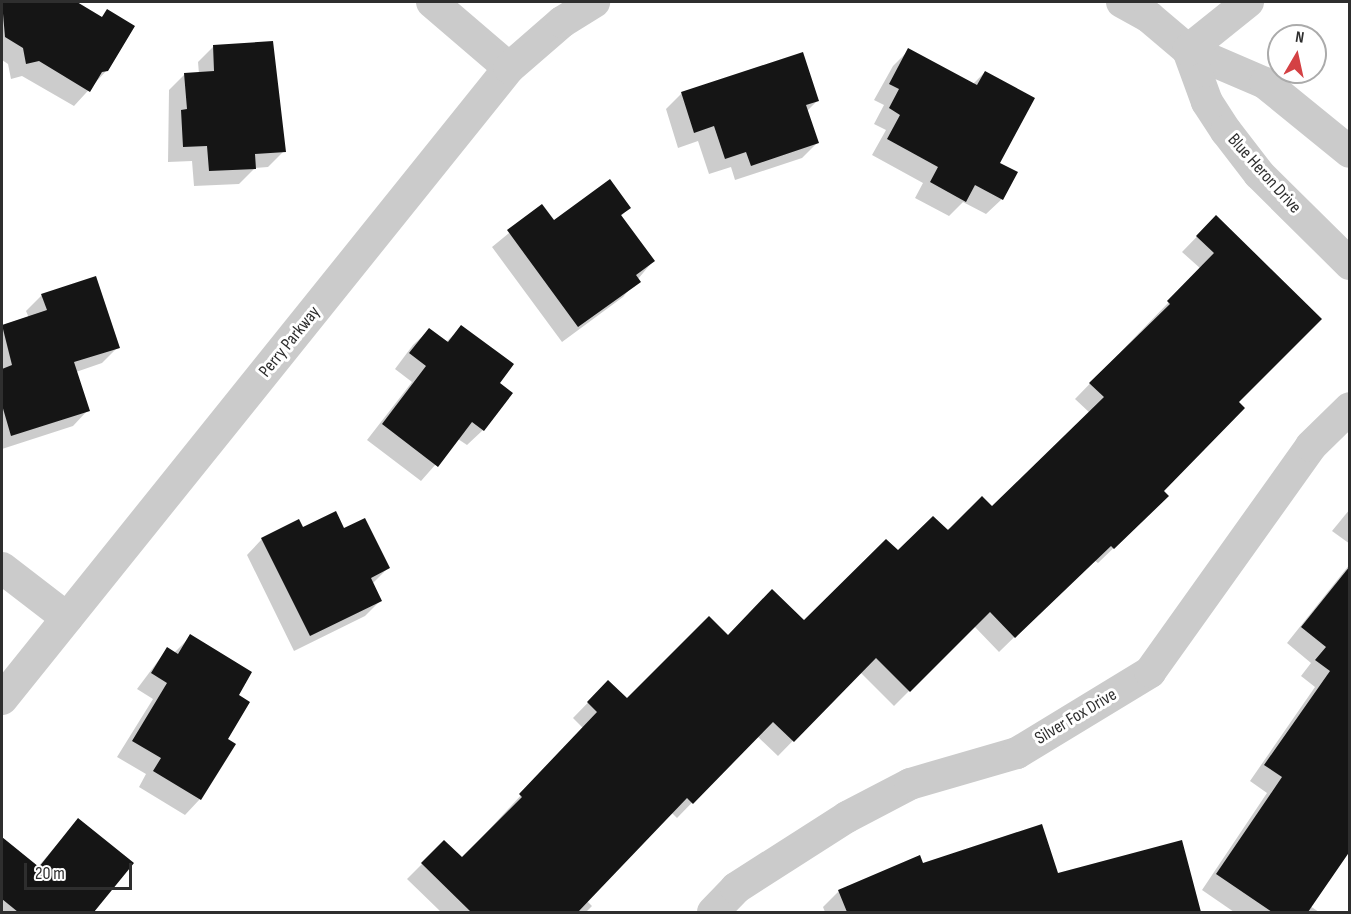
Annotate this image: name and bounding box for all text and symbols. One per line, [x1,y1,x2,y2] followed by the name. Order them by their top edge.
[1267,24,1327,84] north arrow
[1294,28,1305,48] text: N
[1223,130,1305,218] street label: Blue Heron Drive
[255,302,325,382] street label: Perry Parkway
[1031,684,1121,750] street label: Silver Fox Drive
[27,851,135,889] scale bar
[35,863,65,884] text: 20 m

